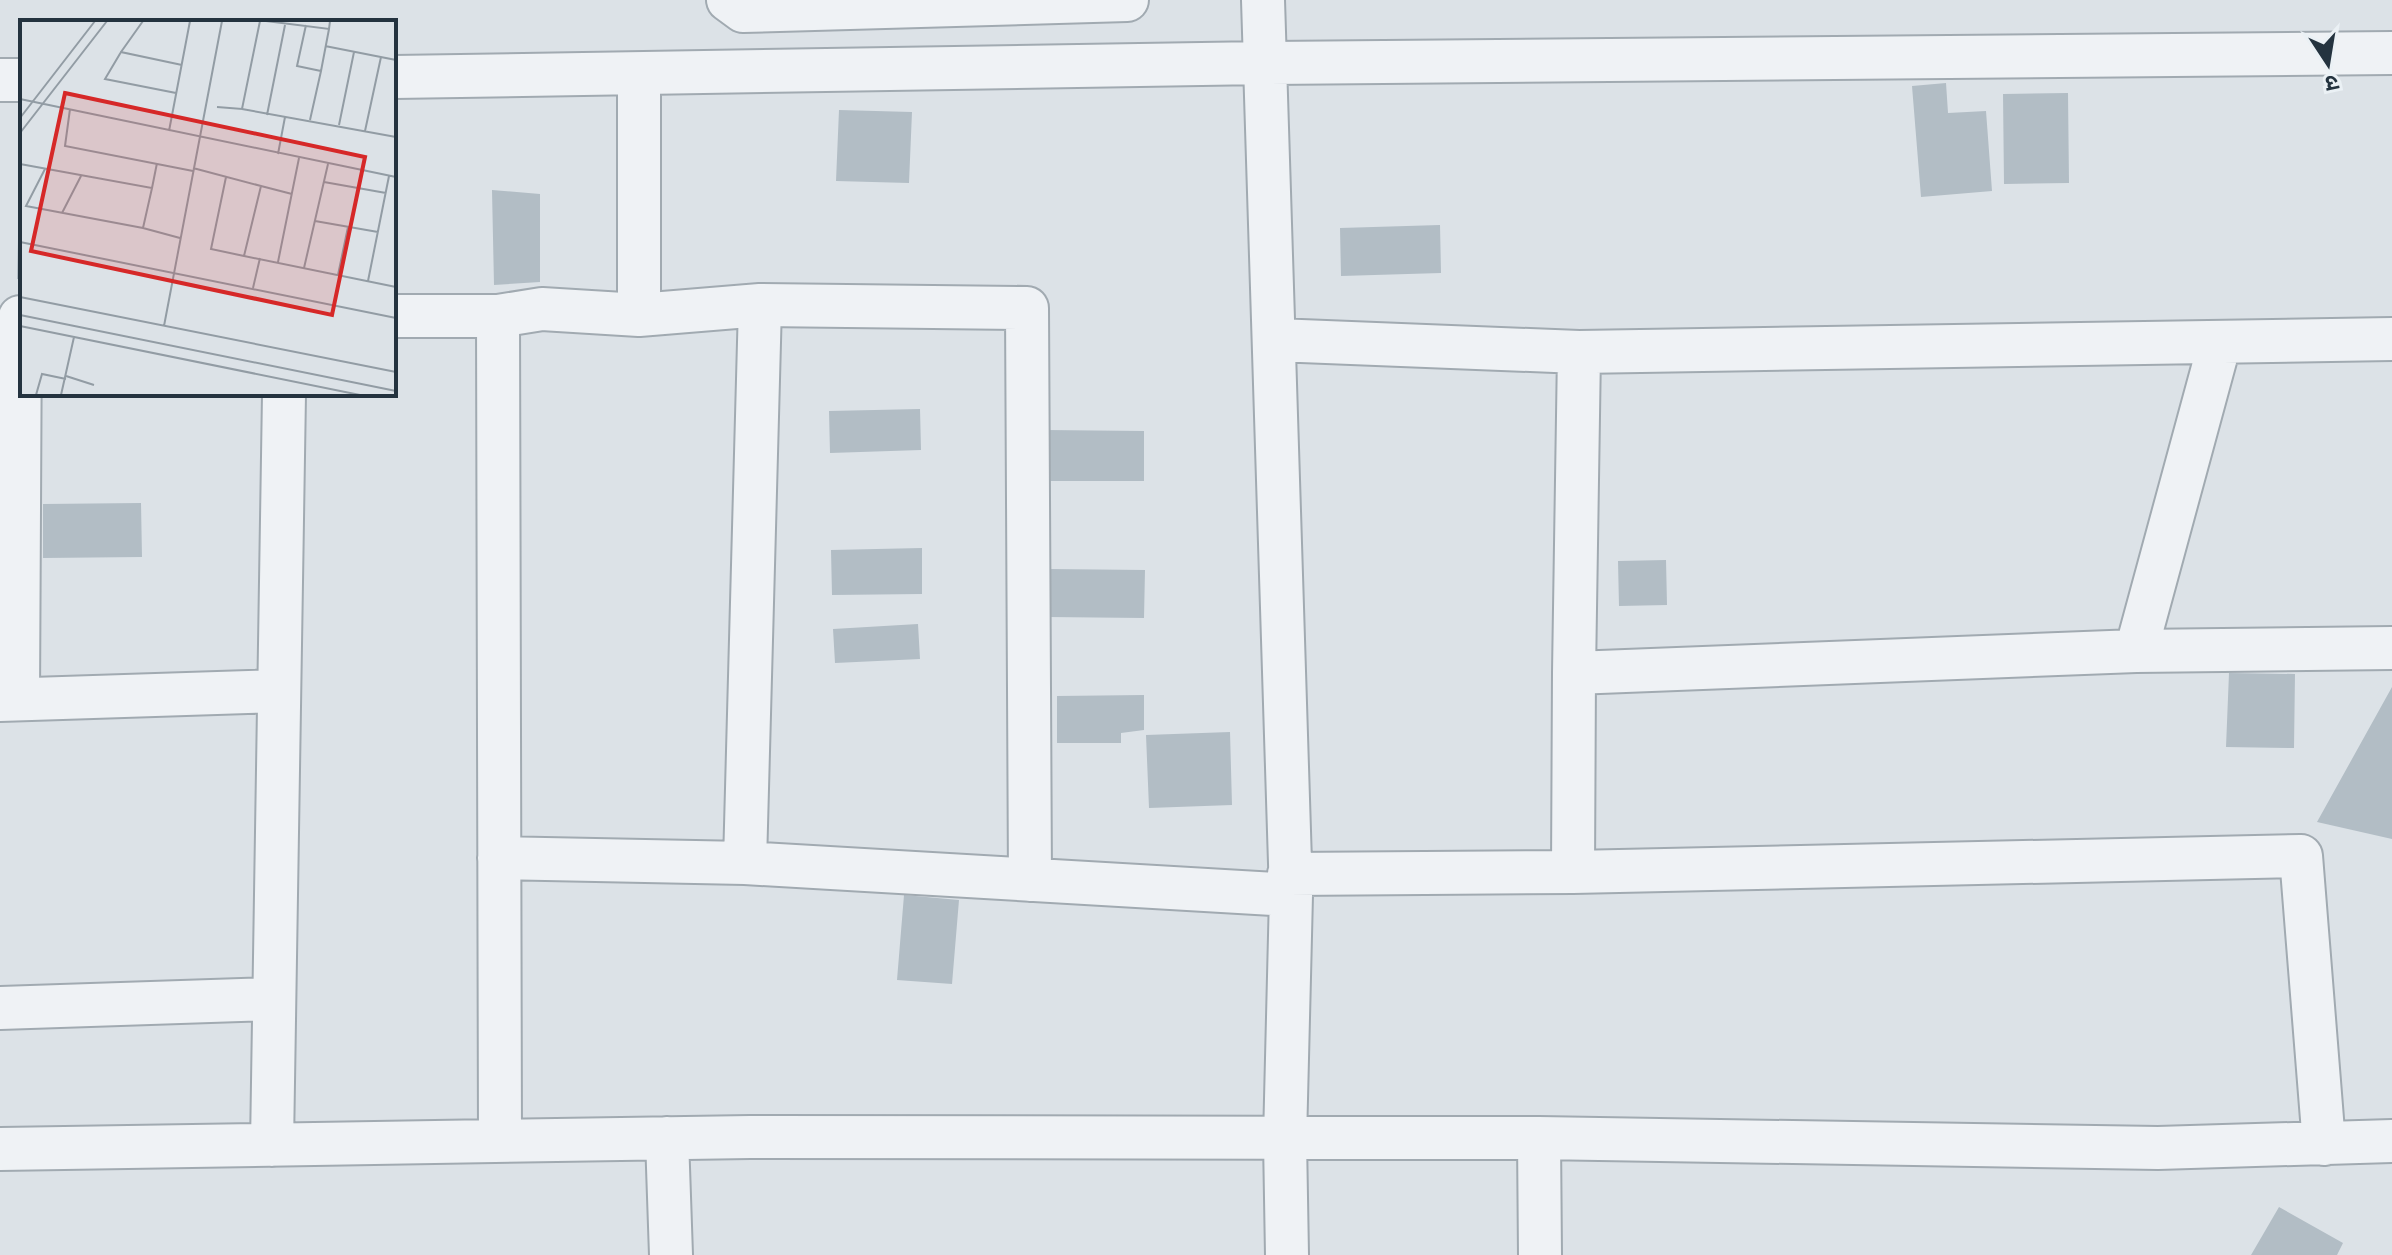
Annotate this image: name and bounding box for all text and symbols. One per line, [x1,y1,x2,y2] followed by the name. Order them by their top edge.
[20,20,396,396] inset map
[2288,24,2368,104] north arrow
[2322,69,2341,98] text: उ

